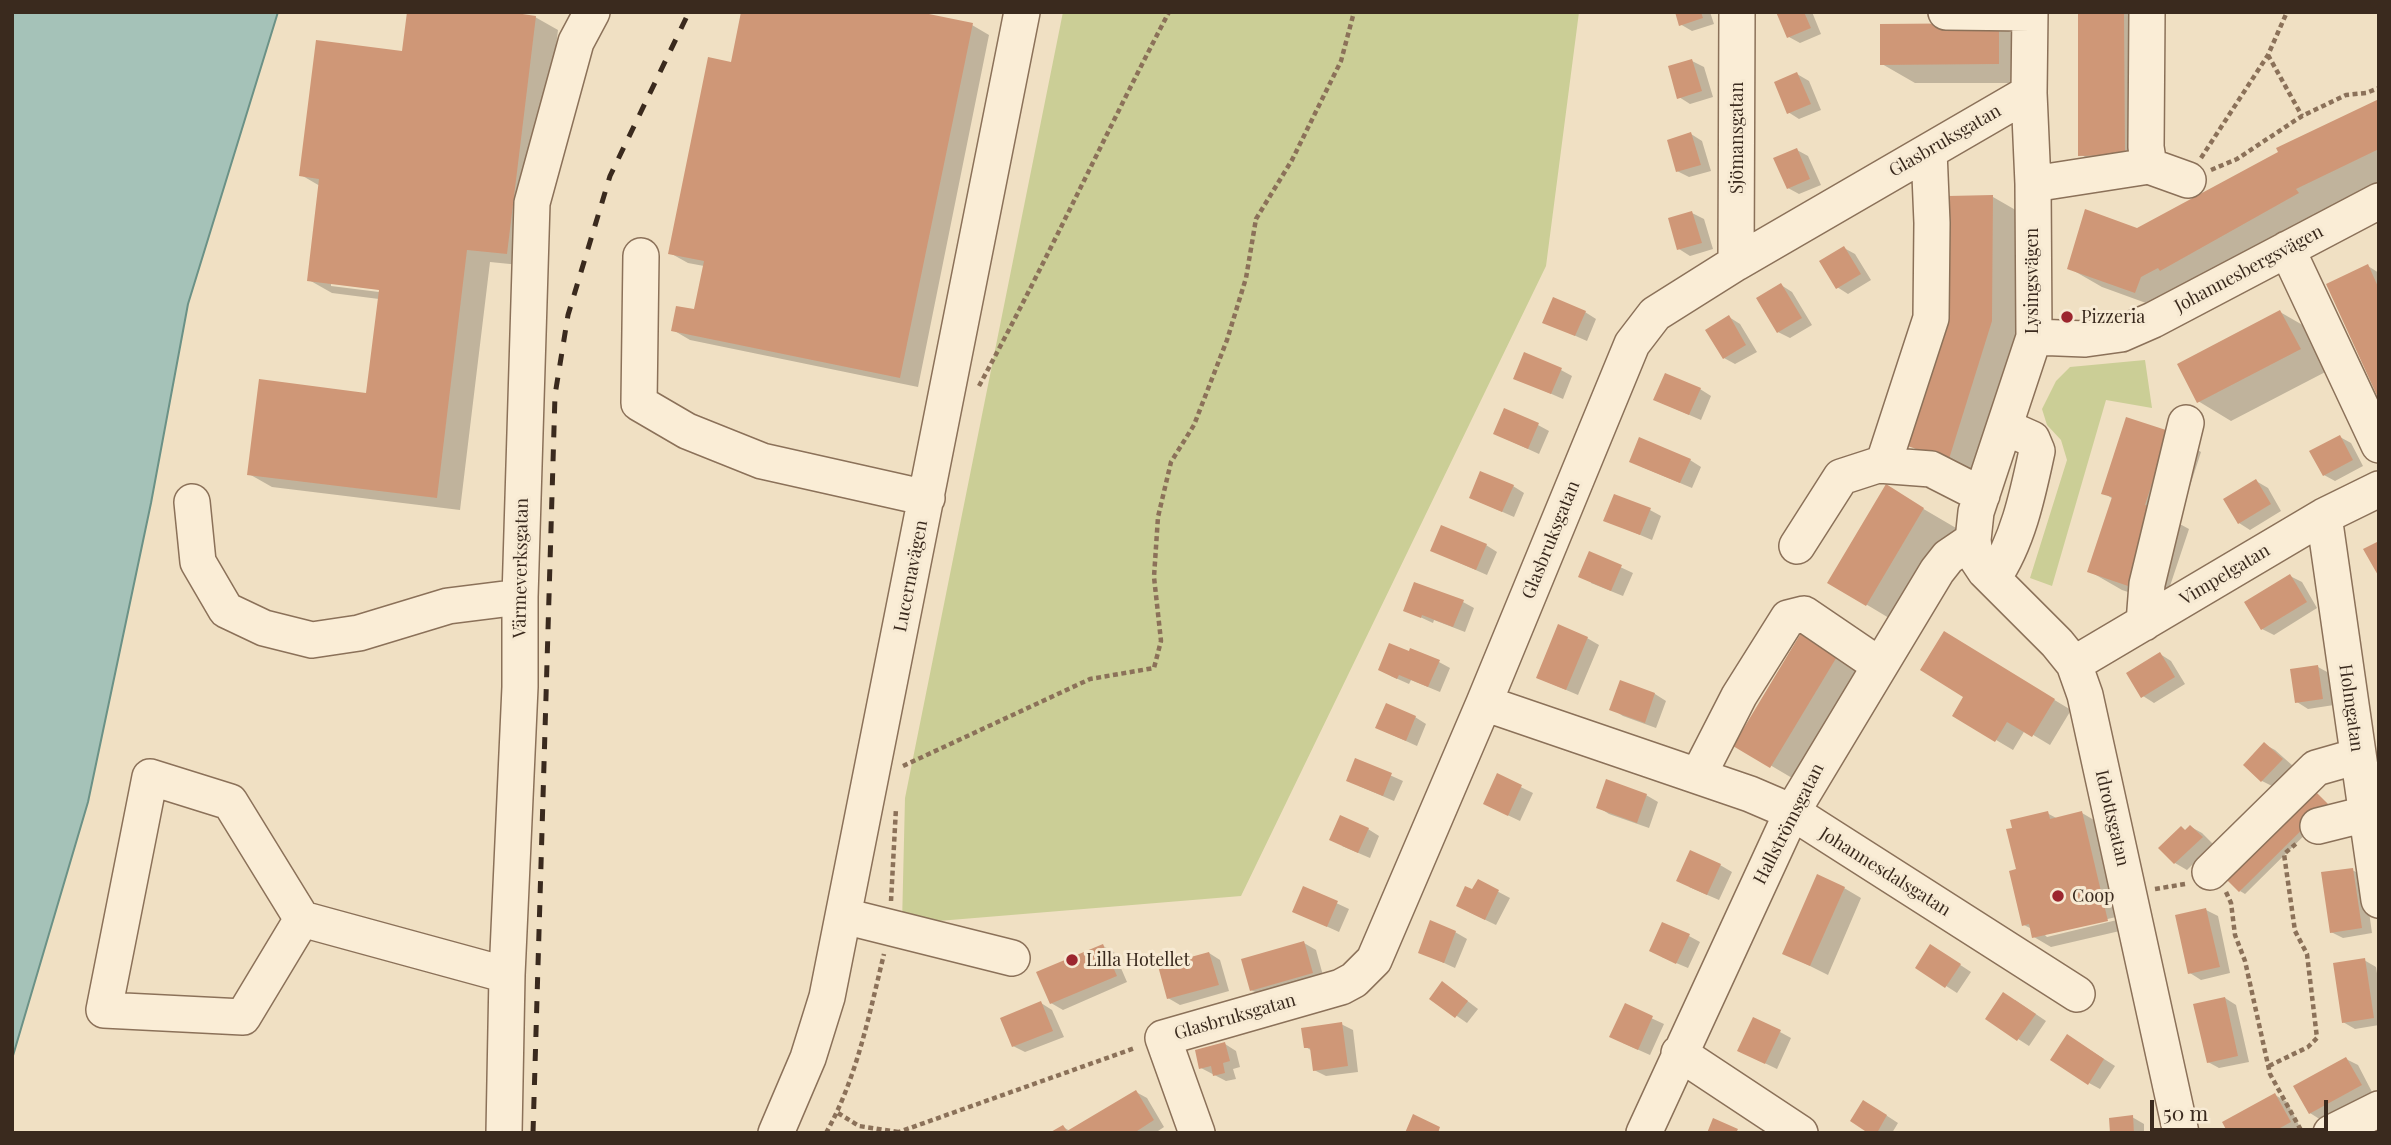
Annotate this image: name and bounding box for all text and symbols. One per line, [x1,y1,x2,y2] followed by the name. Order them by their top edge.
[1726,82,1748,194] street label: Sjömansgatan
[1885,100,2005,182] street label: Glasbruksgatan
[2171,221,2327,317] street label: Johannesbergsvägen
[2021,228,2043,334] street label: Lysingsvägen
[2081,306,2145,328] place label: Pizzeria
[2059,309,2075,325] marker: Pizzeria
[1517,478,1585,602] street label: Glasbruksgatan
[509,498,533,638] street label: Värmeverksgatan
[890,518,932,634] street label: Lucernavägen
[2176,540,2274,610] street label: Vimpelgatan
[2334,663,2368,753] street label: Holmgatan
[1749,760,1829,888] street label: Hallströmsgatan
[2090,768,2134,868] street label: Idrottsgatan
[1816,823,1954,921] street label: Johannesdalsgatan
[2072,885,2115,907] place label: Coop
[2050,888,2066,904] marker: Coop
[1086,949,1190,971] place label: Lilla Hotellet
[1064,952,1080,968] marker: Lilla Hotellet
[1172,989,1298,1045] street label: Glasbruksgatan
[2153,1086,2332,1130] scale bar
[2163,1098,2208,1126] text: 50 m

